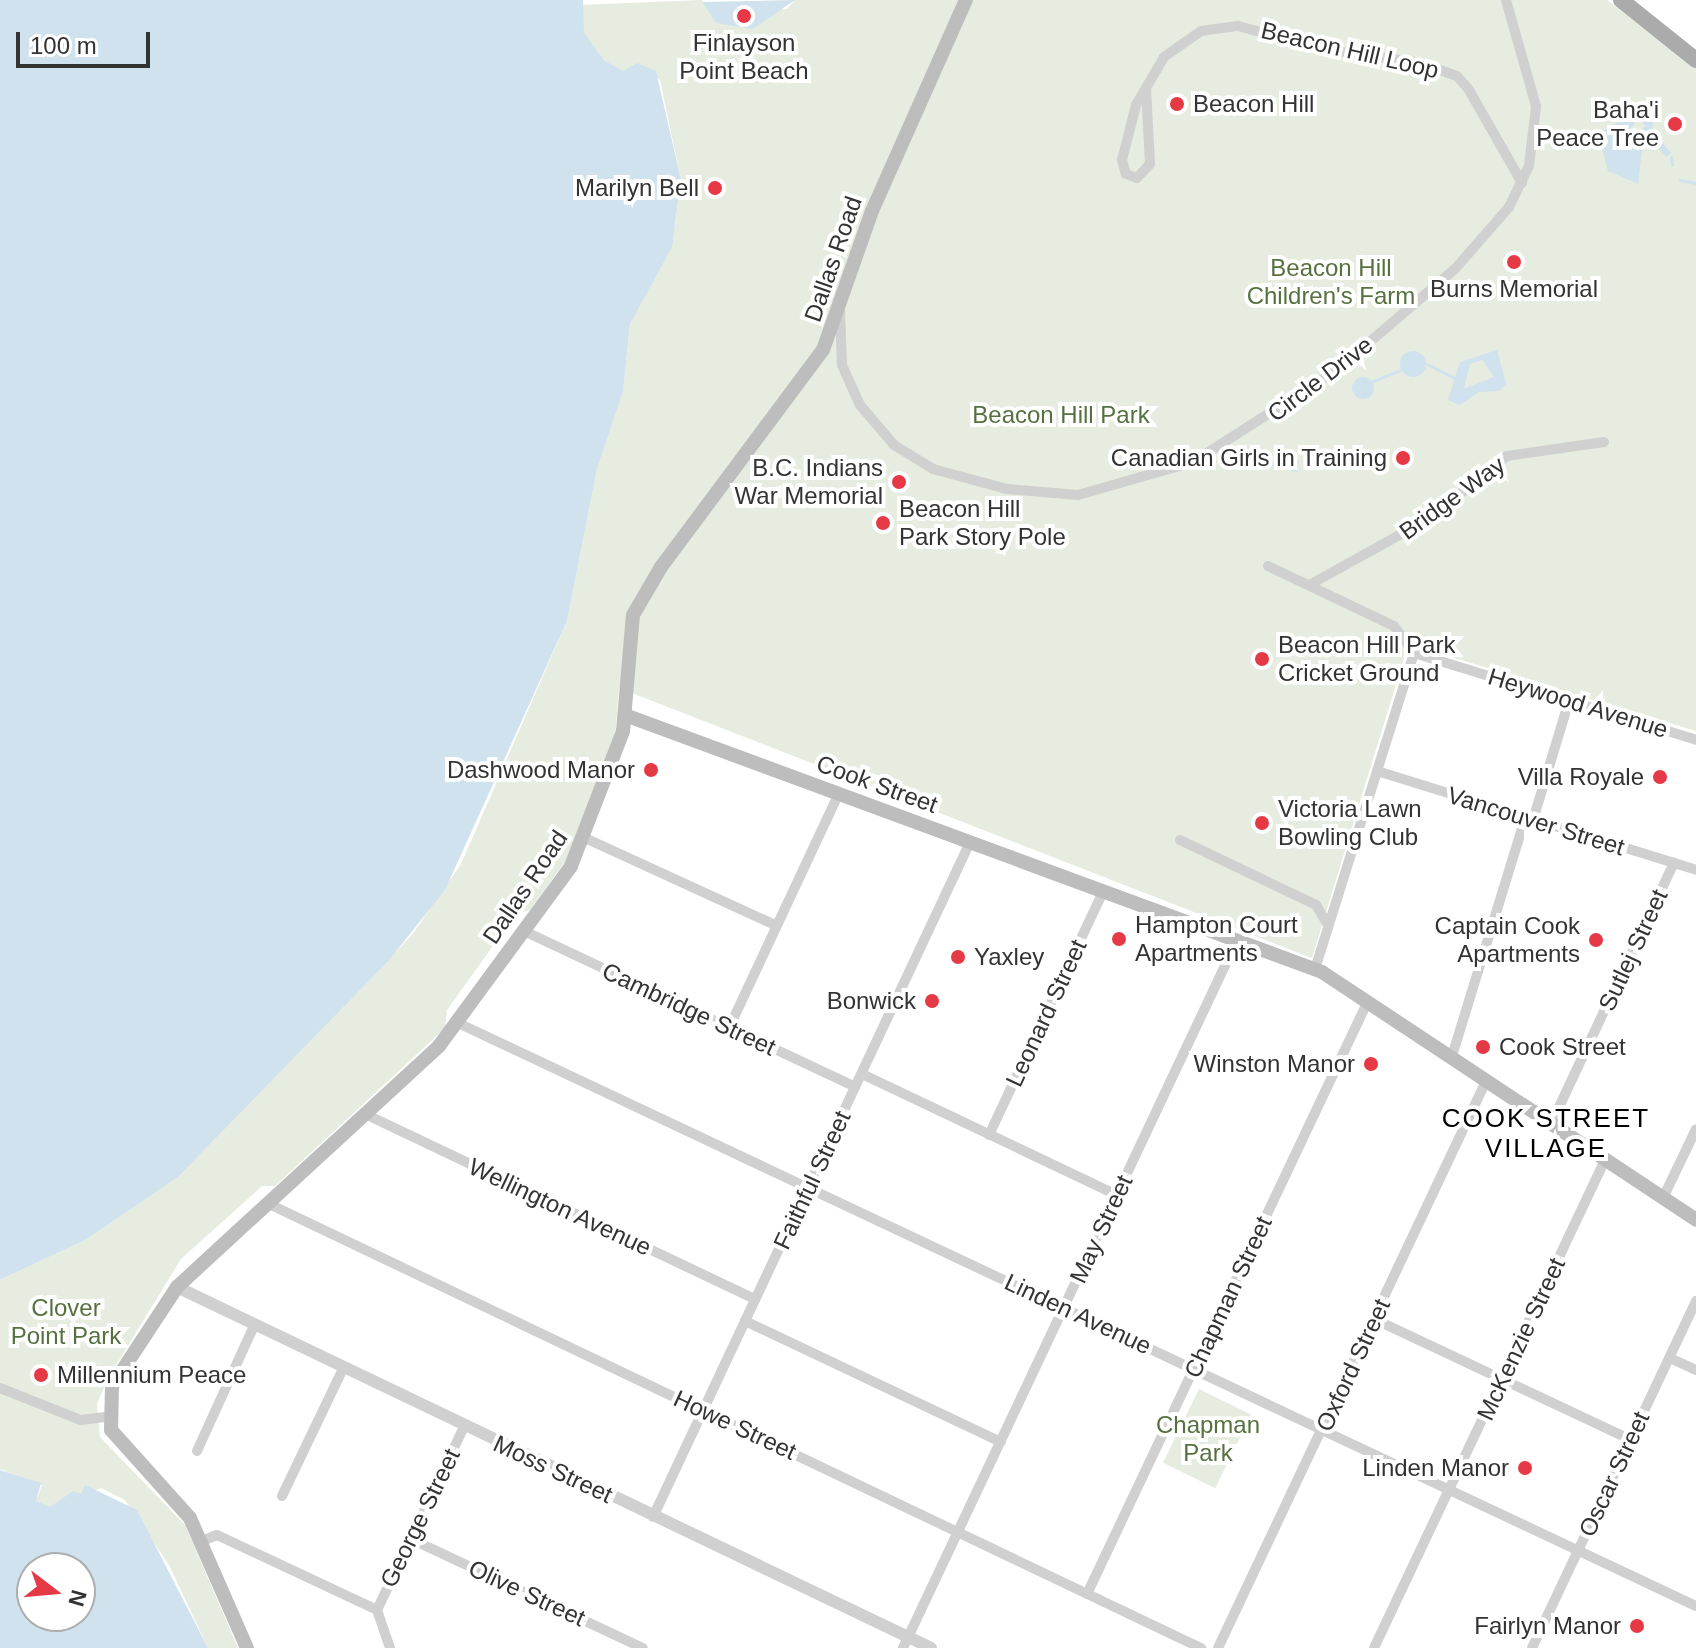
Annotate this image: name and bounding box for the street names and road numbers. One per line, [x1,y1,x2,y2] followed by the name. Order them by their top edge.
[1258,16,1442,84] street label: Beacon Hill Loop
[798,193,868,325] street label: Dallas Road
[1262,330,1378,428] street label: Circle Drive
[1394,450,1510,546] street label: Bridge Way
[1484,662,1672,744] street label: Heywood Avenue
[813,749,941,819] street label: Cook Street
[1444,780,1628,862] street label: Vancouver Street
[477,825,573,949] street label: Dallas Road
[1592,885,1674,1015] street label: Sutlej Street
[999,935,1093,1091] street label: Leonard Street
[598,956,780,1062] street label: Cambridge Street
[767,1106,857,1254] street label: Faithful Street
[464,1152,656,1262] street label: Wellington Avenue
[1063,1170,1139,1288] street label: May Street
[1178,1212,1278,1382] street label: Chapman Street
[1471,1253,1571,1425] street label: McKenzie Street
[1000,1267,1156,1361] street label: Linden Avenue
[1310,1294,1396,1436] street label: Oxford Street
[669,1384,801,1466] street label: Howe Street
[1572,1407,1656,1541] street label: Oscar Street
[489,1429,617,1509] street label: Moss Street
[374,1444,466,1592] street label: George Street
[464,1553,590,1633] street label: Olive Street

